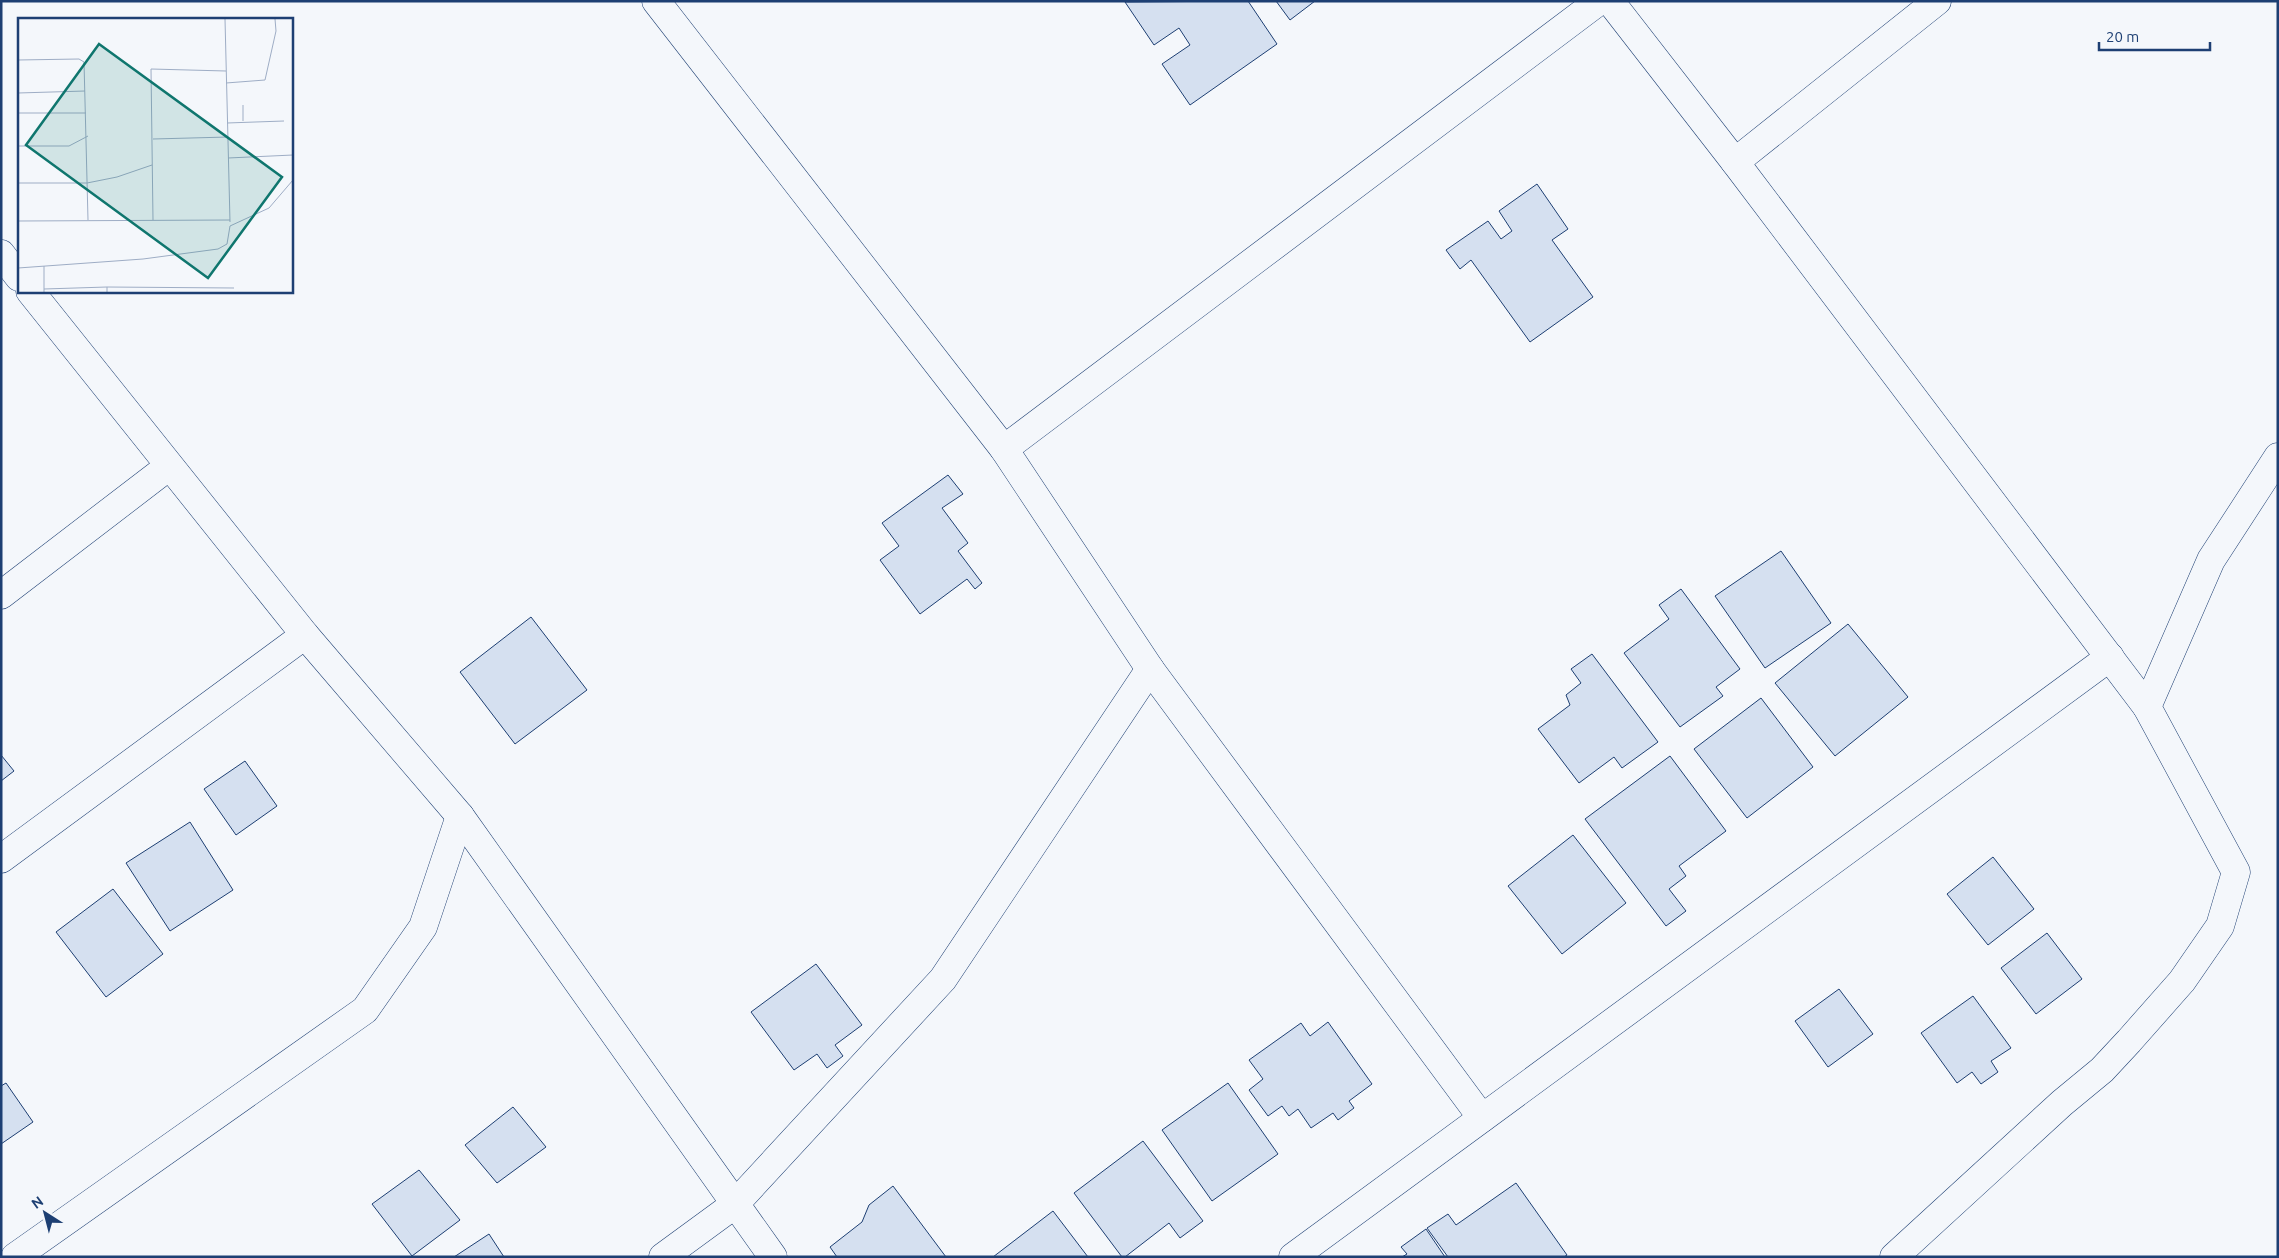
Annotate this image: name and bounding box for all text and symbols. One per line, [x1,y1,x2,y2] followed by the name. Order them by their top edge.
[18,18,292,292] inset map
[2099,20,2210,52] scale bar
[2106,28,2139,45] text: 20 m
[20,1188,70,1238] north arrow
[28,1193,46,1212] text: N

